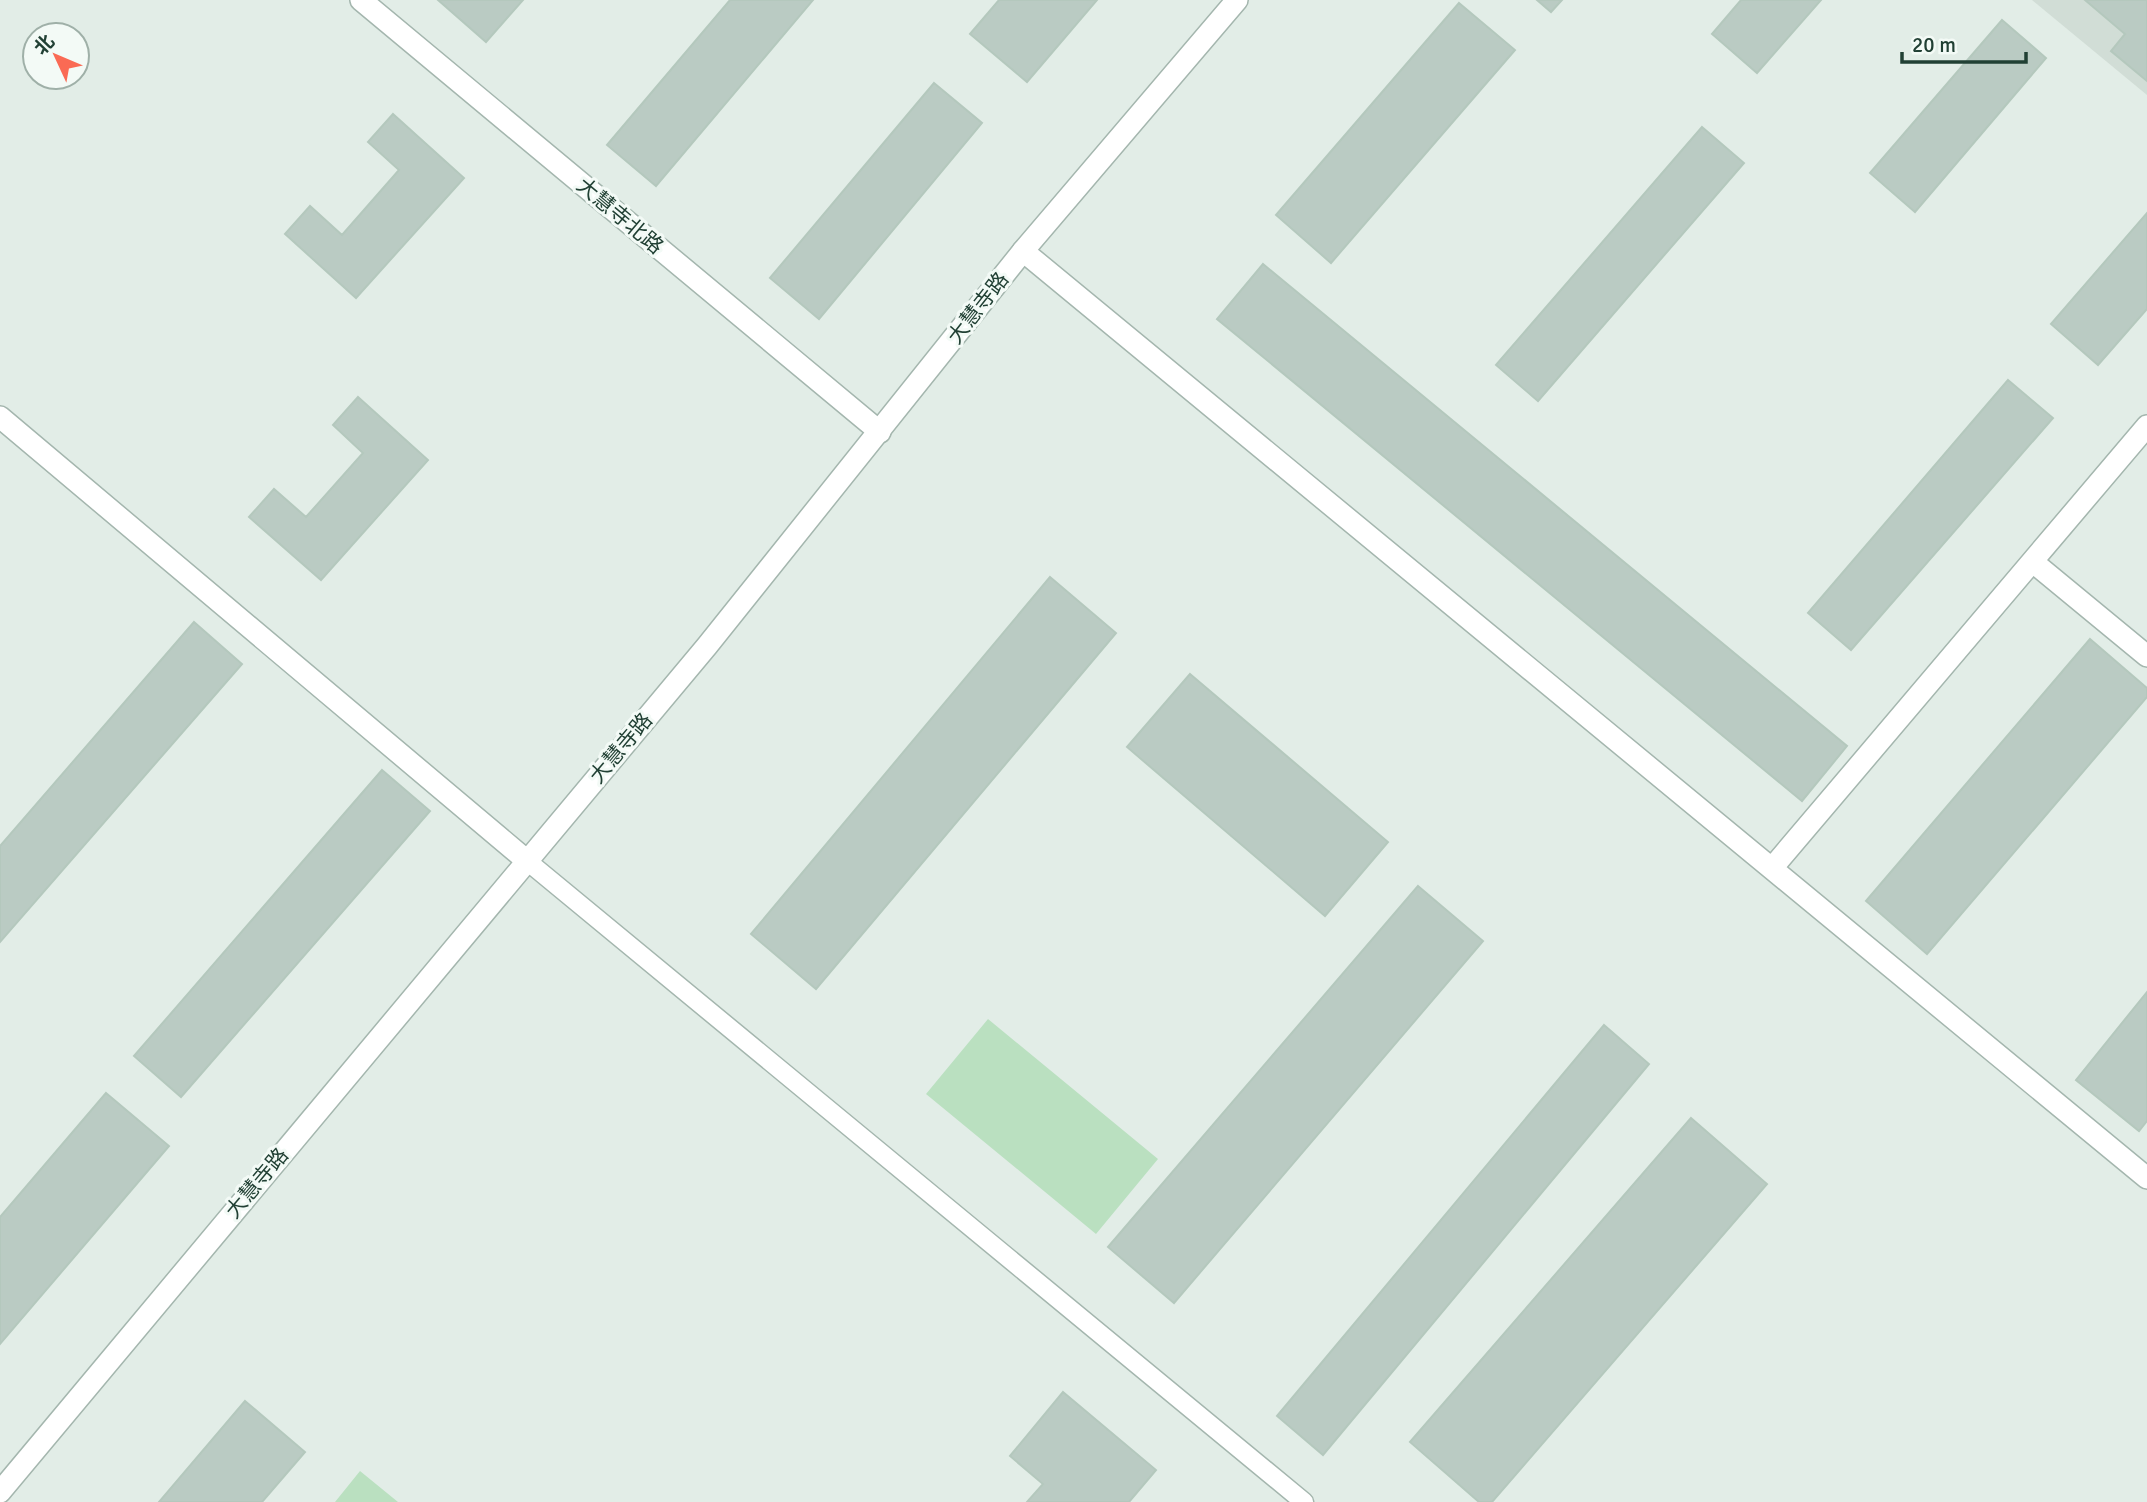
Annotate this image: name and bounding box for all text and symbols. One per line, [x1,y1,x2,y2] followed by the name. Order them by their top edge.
[21,21,91,91] north arrow
[1902,21,2026,65] scale bar
[29,30,60,60] text: 北
[1912,32,1956,58] text: 20 m
[571,172,669,260] street label: 大慧寺北路
[942,267,1014,349] street label: 大慧寺路
[584,707,658,789] street label: 大慧寺路
[220,1142,294,1224] street label: 大慧寺路

